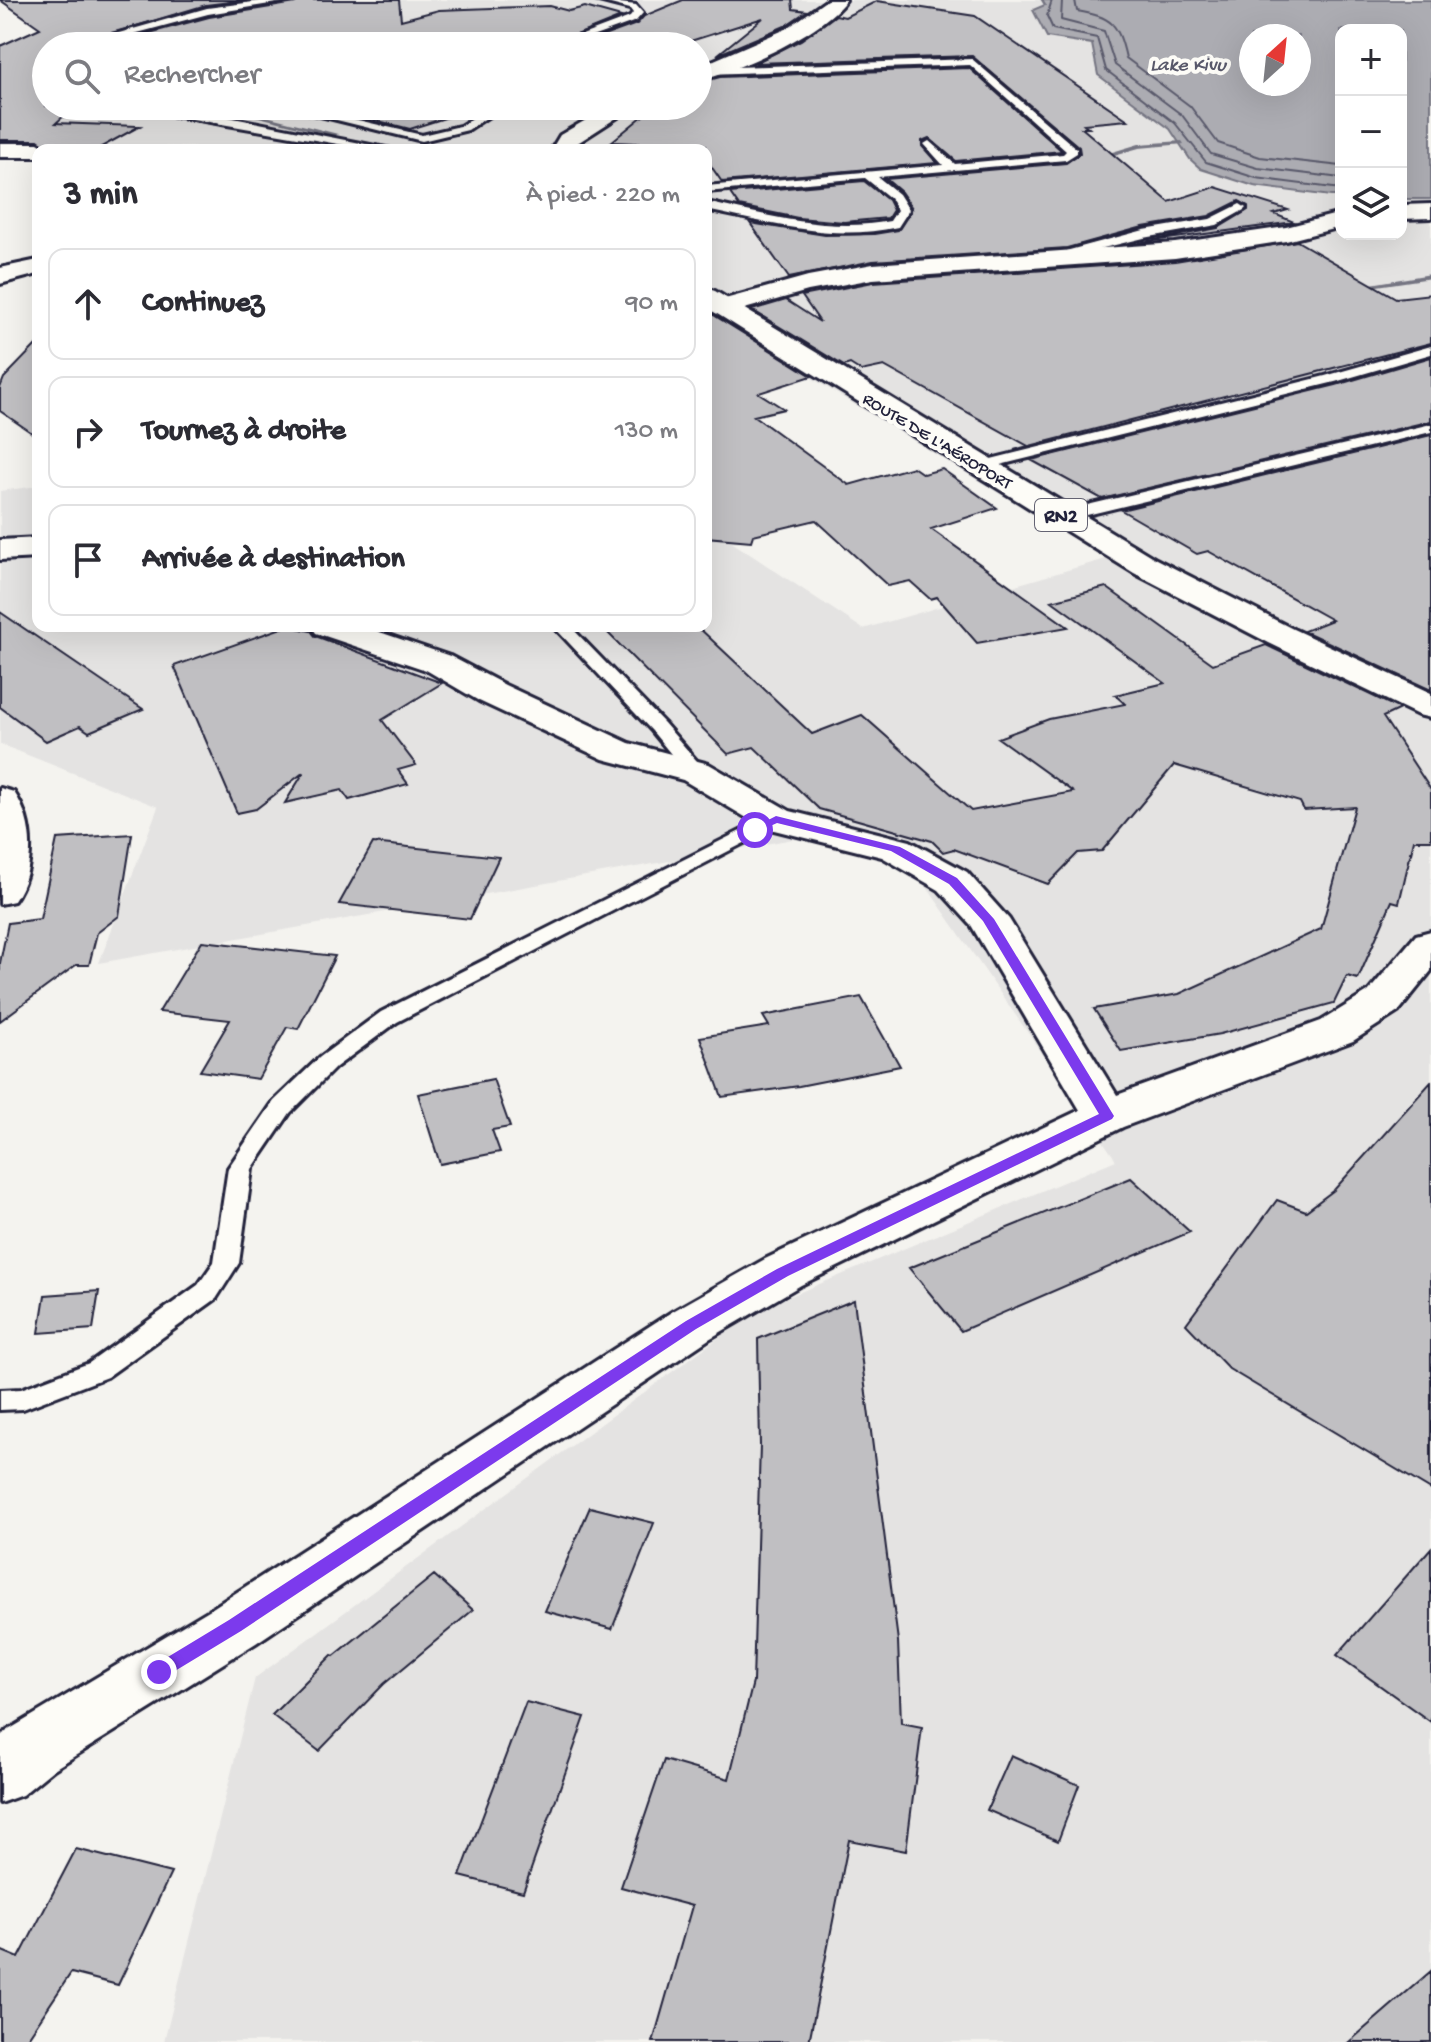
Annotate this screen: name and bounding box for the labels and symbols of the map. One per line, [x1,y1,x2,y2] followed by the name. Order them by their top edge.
[1239,24,1311,96] north arrow
[1150,55,1228,78] water label: Lake Kivu
[858,389,1016,496] street label: ROUTE DE L'AÉROPORT
[1035,499,1087,531] road number: RN2
[737,812,773,848] route start
[141,1654,177,1690] route end

